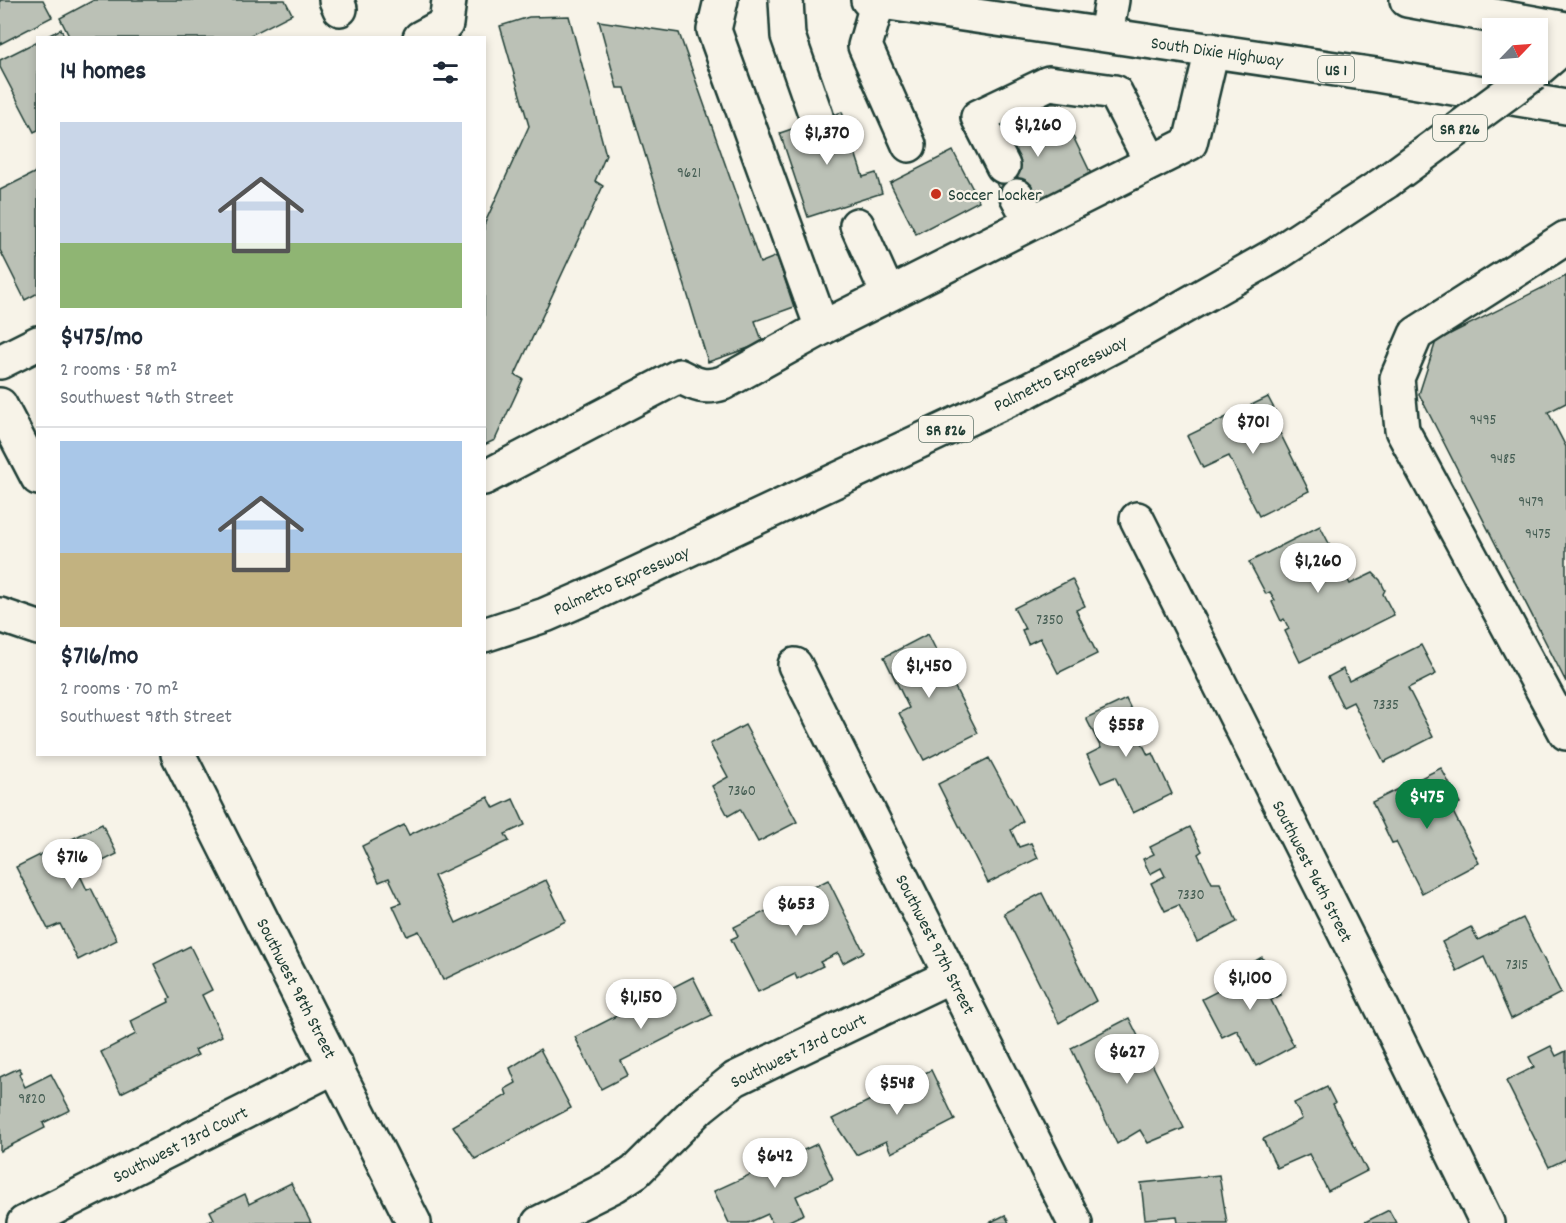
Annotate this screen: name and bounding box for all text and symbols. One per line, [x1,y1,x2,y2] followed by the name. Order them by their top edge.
[1482,18,1548,84] north arrow
[1482,18,1548,84] map controls
[1149,32,1285,75] street label: South Dixie Highway
[60,54,146,91] text: 14 homes
[429,56,462,89] icon: filters
[1318,56,1354,82] road number: US 1
[989,107,1087,158] pin: $1,260
[1014,112,1062,140] text: $1,260
[778,115,876,166] pin: $1,370
[1433,115,1487,141] road number: SR 826
[804,120,850,148] text: $1,370
[207,161,315,269] icon: home
[677,163,701,185] house number: 9621
[948,184,1042,209] place label: Soccer Locker
[929,187,943,201] marker: Soccer Locker
[60,320,143,357] text: $475/mo
[990,330,1133,420] street label: Palmetto Expressway
[60,357,177,385] text: 2 rooms · 58 m²
[60,385,234,413] text: Southwest 96th Street
[1217,404,1289,455] pin: $701
[1236,409,1270,437] text: $701
[1470,410,1497,432] house number: 9495
[919,416,973,442] road number: SR 826
[1490,449,1516,471] house number: 9485
[207,480,315,588] icon: home
[1518,492,1544,514] house number: 9479
[1525,524,1551,546] house number: 9475
[550,541,695,624] street label: Palmetto Expressway
[1269,543,1367,594] pin: $1,260
[1294,548,1342,576] text: $1,260
[1036,610,1064,632] house number: 7350
[60,639,138,676] text: $716/mo
[880,648,978,699] pin: $1,450
[906,653,952,681] text: $1,450
[60,676,179,704] text: 2 rooms · 70 m²
[1373,695,1399,717] house number: 7335
[60,704,232,732] text: Southwest 98th Street
[1090,707,1162,758] pin: $558
[1108,712,1144,740] text: $558
[1391,779,1463,830] pin: $475
[728,781,756,803] house number: 7360
[1409,784,1445,812] text: $475
[1264,797,1358,948] street label: Southwest 96th Street
[36,839,108,890] pin: $716
[56,844,88,872] text: $716
[888,871,980,1020] street label: Southwest 97th Street
[1177,885,1205,907] house number: 7330
[760,886,832,937] pin: $653
[777,891,815,919] text: $653
[249,915,341,1064] street label: Southwest 98th Street
[1506,955,1528,977] house number: 7315
[1201,960,1299,1011] pin: $1,100
[1228,965,1272,993] text: $1,100
[592,979,690,1030] pin: $1,150
[620,984,662,1012] text: $1,150
[727,1008,872,1096] street label: Southwest 73rd Court
[1091,1034,1163,1085] pin: $627
[1109,1039,1145,1067] text: $627
[861,1065,933,1116] pin: $548
[879,1070,915,1098] text: $548
[18,1089,46,1111] house number: 9820
[109,1101,253,1191] street label: Southwest 73rd Court
[739,1138,811,1189] pin: $642
[757,1143,793,1171] text: $642

